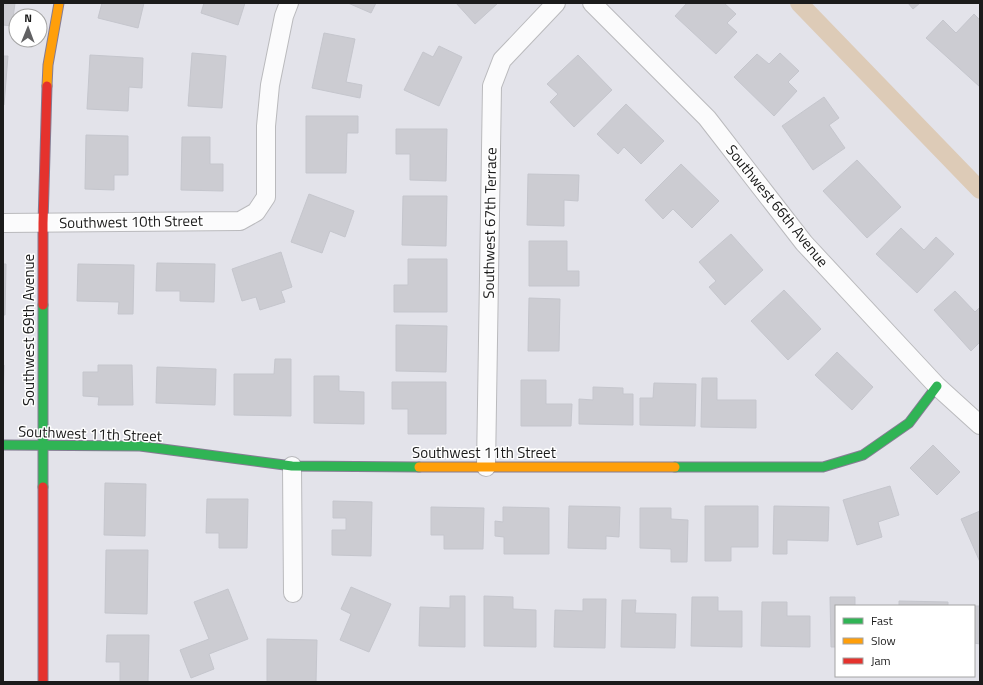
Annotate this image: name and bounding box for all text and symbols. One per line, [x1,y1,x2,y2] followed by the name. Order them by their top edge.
[8,8,48,48] north arrow
[24,10,32,26] text: N
[721,139,834,272] street label: Southwest 66th Avenue
[477,147,502,299] street label: Southwest 67th Terrace
[59,209,204,234] street label: Southwest 10th Street
[17,254,40,406] street label: Southwest 69th Avenue
[18,419,163,448] street label: Southwest 11th Street
[412,441,557,464] street label: Southwest 11th Street
[835,605,975,677] legend
[871,611,894,630] text: Fast
[871,631,896,650] text: Slow
[871,651,891,670] text: Jam

